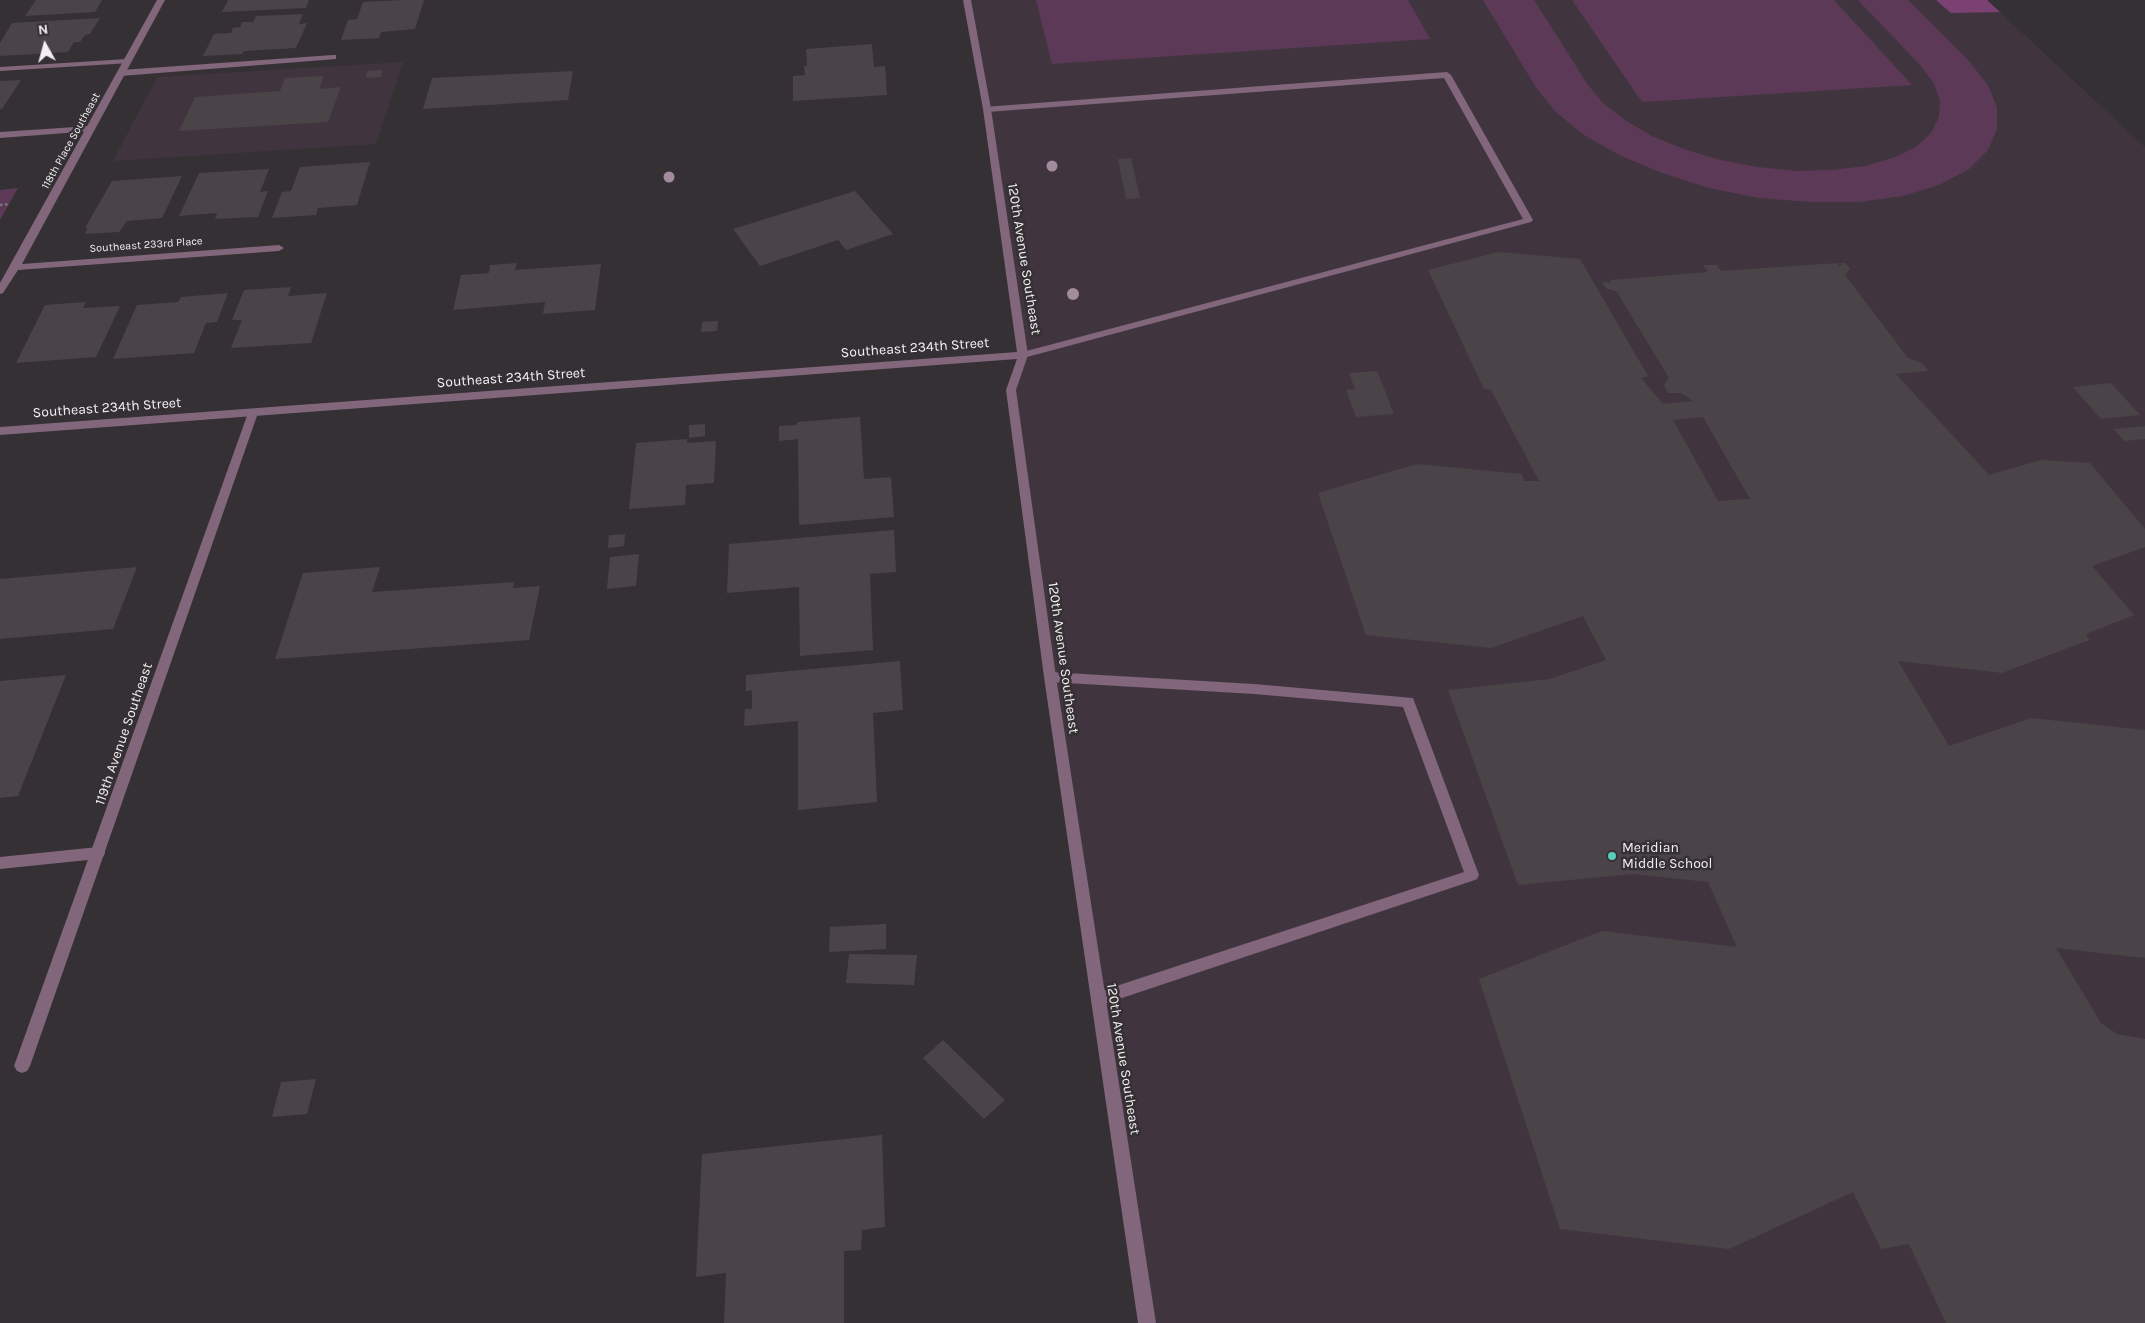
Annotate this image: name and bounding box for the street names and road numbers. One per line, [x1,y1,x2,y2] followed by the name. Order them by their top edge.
[39,90,103,192] street label: 118th Place Southeast
[1004,182,1044,336] street label: 120th Avenue Southeast
[89,234,203,256] street label: Southeast 233rd Place
[840,334,990,362] street label: Southeast 234th Street
[436,364,586,392] street label: Southeast 234th Street
[32,394,182,422] street label: Southeast 234th Street
[1044,581,1082,735] street label: 120th Avenue Southeast
[92,661,156,807] street label: 119th Avenue Southeast
[1103,982,1143,1136] street label: 120th Avenue Southeast

